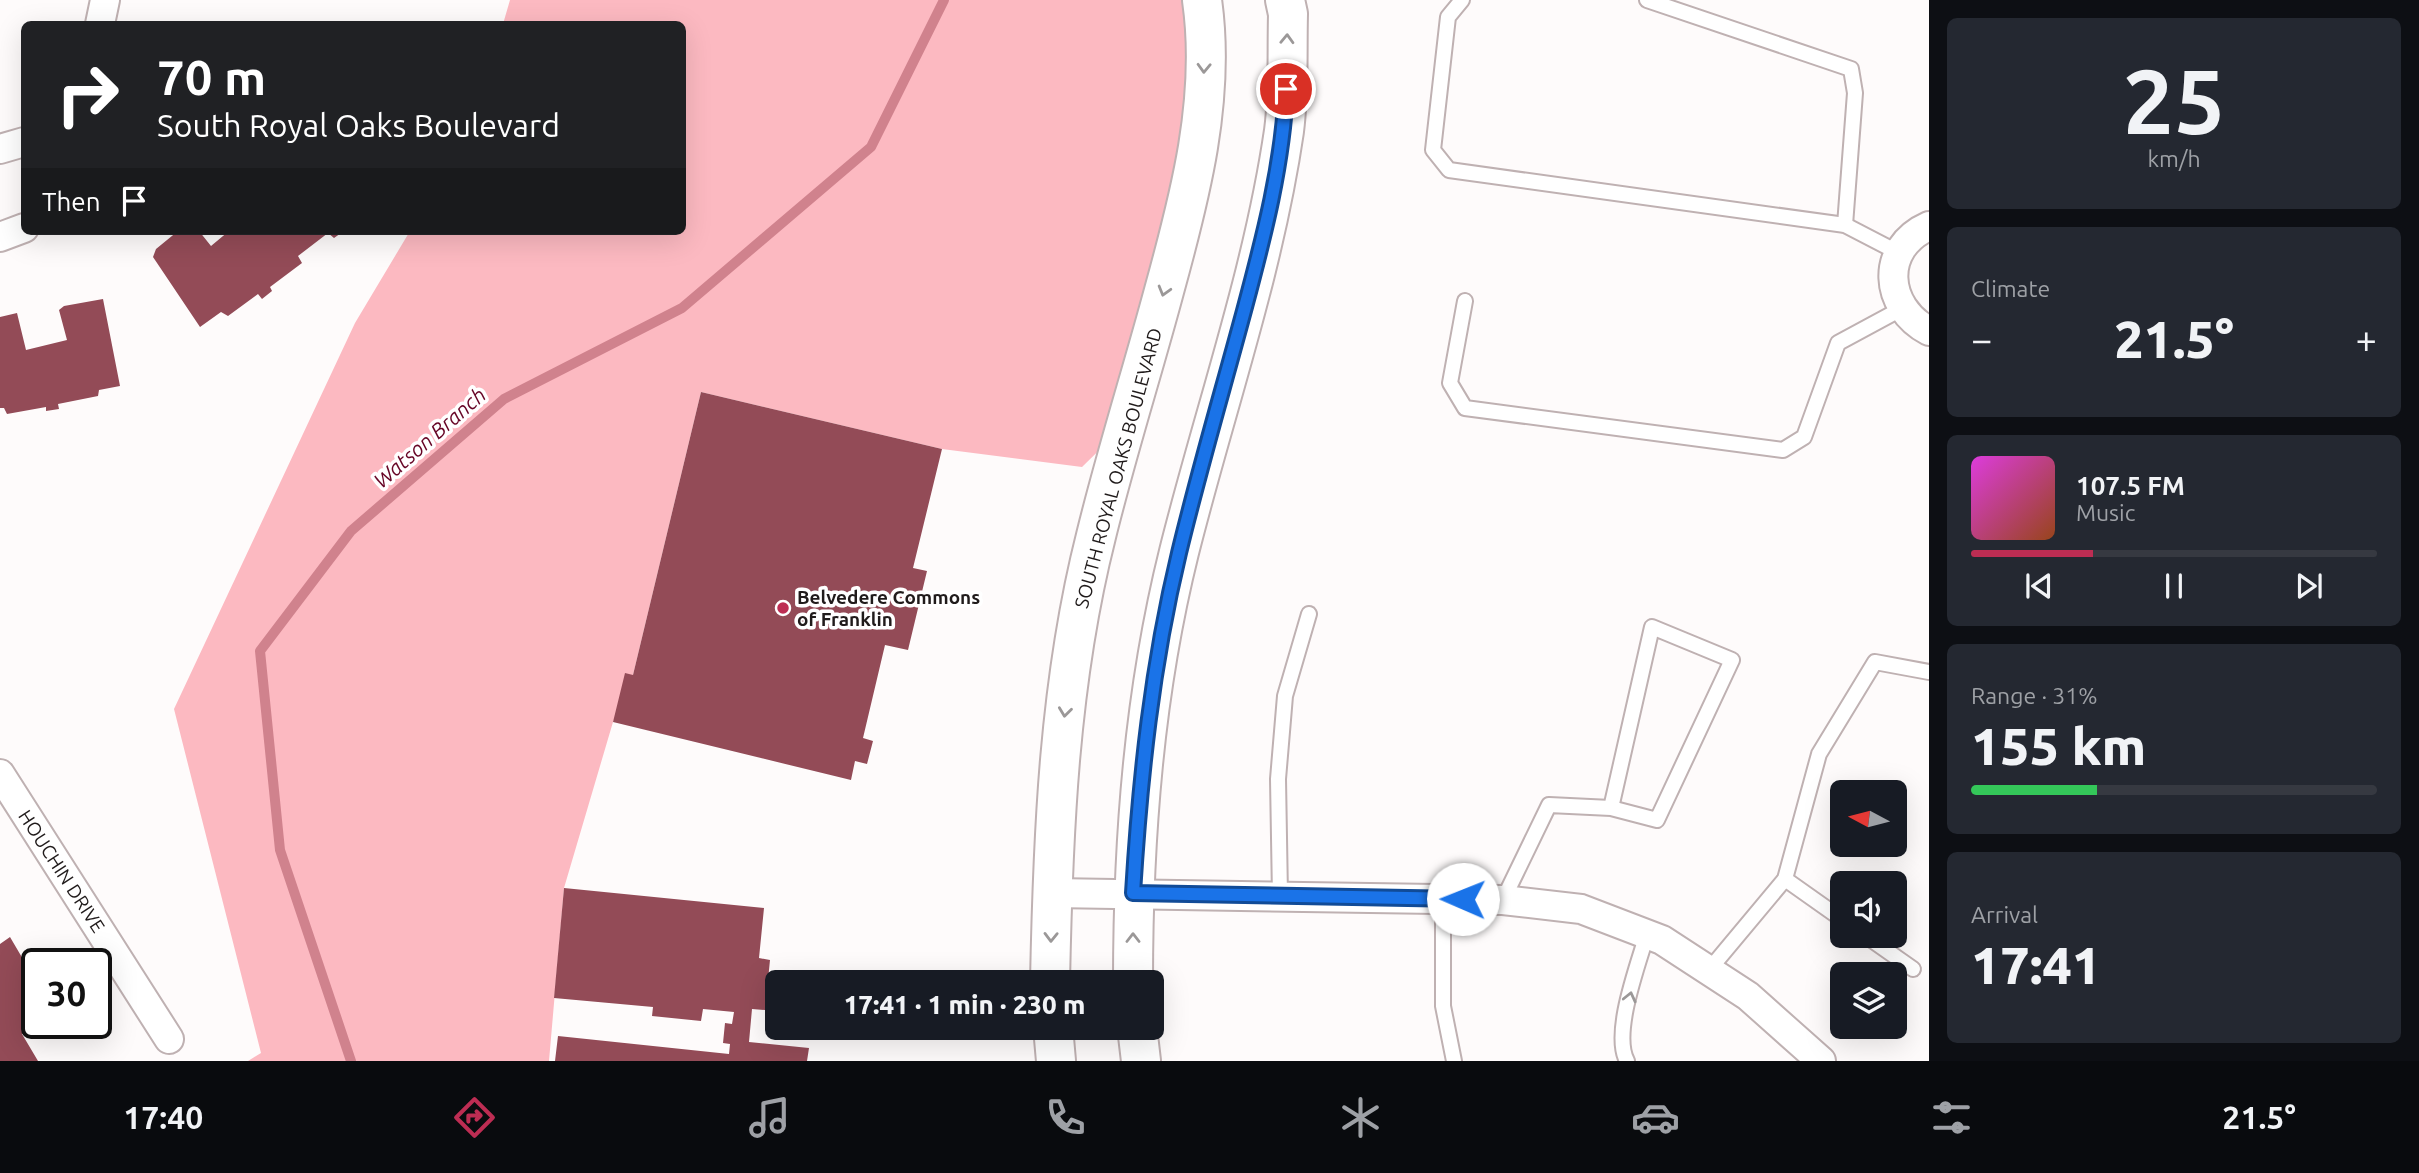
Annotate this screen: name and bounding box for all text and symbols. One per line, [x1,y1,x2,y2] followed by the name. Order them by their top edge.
[1280,33,1295,44] one-way arrow
[42,49,133,140] icon: right
[157,49,266,104] text: 70 m
[2123,49,2225,151] text: 25
[1256,59,1316,119] pin
[1197,63,1212,74] one-way arrow
[1267,70,1305,108] icon: arrive
[157,107,560,143] text: South Royal Oaks Boulevard
[2147,146,2201,171] text: km/h
[115,182,153,220] icon: arrive
[42,187,101,216] text: Then
[1971,276,2050,301] text: Climate
[1158,285,1173,297] one-way arrow
[2114,310,2234,368] text: 21.5°
[1971,318,1992,360] text: −
[2356,318,2377,360] text: +
[1070,325,1166,611] street label: SOUTH ROYAL OAKS BOULEVARD
[369,382,490,492] water label: Watson Branch
[2076,471,2185,500] text: 107.5 FM
[2076,500,2135,525] text: Music
[2020,567,2058,605] icon: previous
[2155,567,2193,605] icon: pause
[2290,567,2328,605] icon: next
[797,586,980,630] place label: Belvedere Commons of Franklin
[775,600,791,616] marker: Belvedere Commons of Franklin
[1971,683,2098,708] text: Range · 31%
[1058,707,1073,718] one-way arrow
[1971,717,2146,775] text: 155 km
[1830,780,1908,858] north arrow
[1830,780,1907,1039] map controls
[14,806,110,936] street label: HOUCHIN DRIVE
[1426,862,1500,936] position arrow
[1830,871,1907,948] button: sound
[1971,902,2038,927] text: Arrival
[1125,932,1141,942] one-way arrow
[1043,933,1059,943] one-way arrow
[1971,936,2101,994] text: 17:41
[21,948,112,1039] speed limit sign: 30
[1830,962,1907,1039] button: layers
[844,990,1085,1019] text: 17:41 · 1 min · 230 m
[1622,992,1636,1004] one-way arrow
[450,1093,499,1142] icon: directions
[745,1093,794,1142] icon: music
[1041,1093,1090,1142] icon: phone
[1336,1093,1385,1142] icon: climate
[1631,1093,1680,1142] icon: car
[1927,1093,1976,1142] icon: filters
[123,1099,203,1135] text: 17:40
[2222,1099,2296,1135] text: 21.5°

